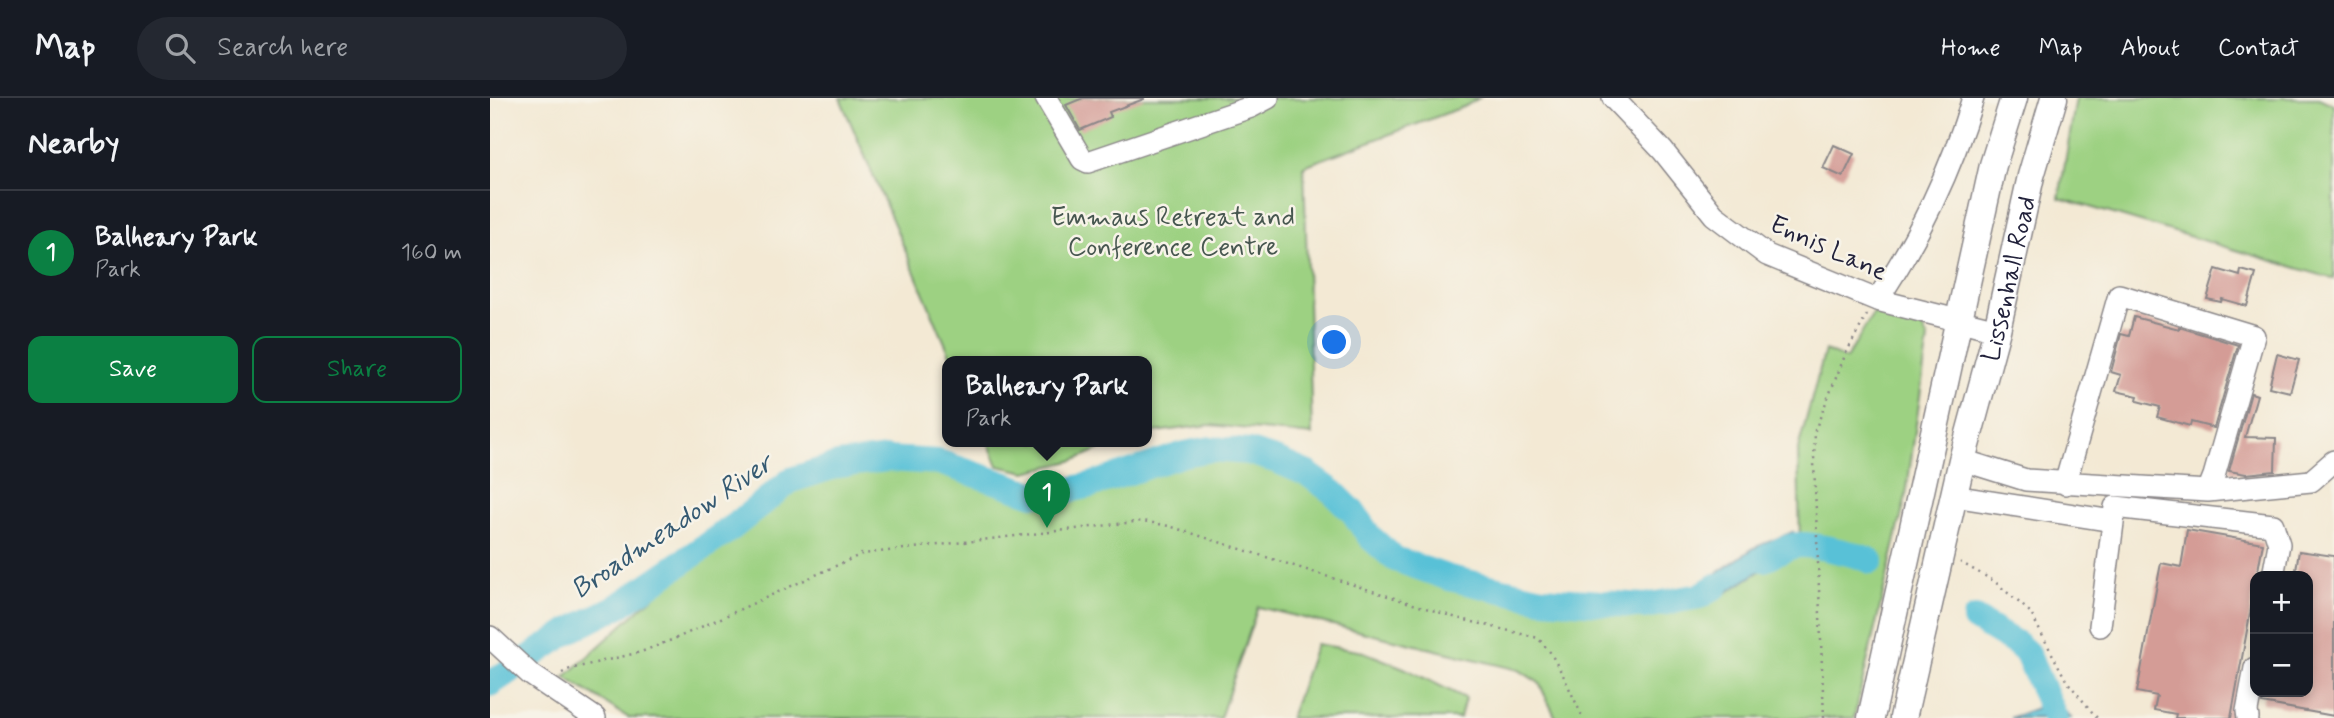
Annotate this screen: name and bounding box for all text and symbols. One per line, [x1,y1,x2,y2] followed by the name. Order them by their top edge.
[137,17,627,80] search box
[35,26,95,70] text: Map
[161,29,199,67] icon: search
[217,31,348,65] text: Search here
[1941,33,2001,64] text: Home
[2039,33,2083,64] text: Map
[2121,33,2180,64] text: About
[2218,33,2299,64] text: Contact
[28,124,119,163] text: Nearby
[1974,193,2045,365] street label: Lissenhall Road
[1051,201,1295,265] park label: Emmaus Retreat and Conference Centre
[1764,208,1892,290] street label: Ennis Lane
[95,221,258,255] text: Balheary Park
[46,238,56,268] text: 1
[401,238,462,268] text: 160 m
[95,255,141,285] text: Park
[1317,325,1351,359] your location
[28,336,238,403] button: Save
[252,336,462,403] button: Share
[942,356,1152,447] popup
[966,370,1128,404] text: Balheary Park
[966,404,1011,434] text: Park
[564,444,783,608] water label: Broadmeadow River
[1024,470,1070,528] pin: 1
[2250,571,2313,697] map controls
[2250,571,2313,634] button: +
[2250,634,2313,697] button: −

